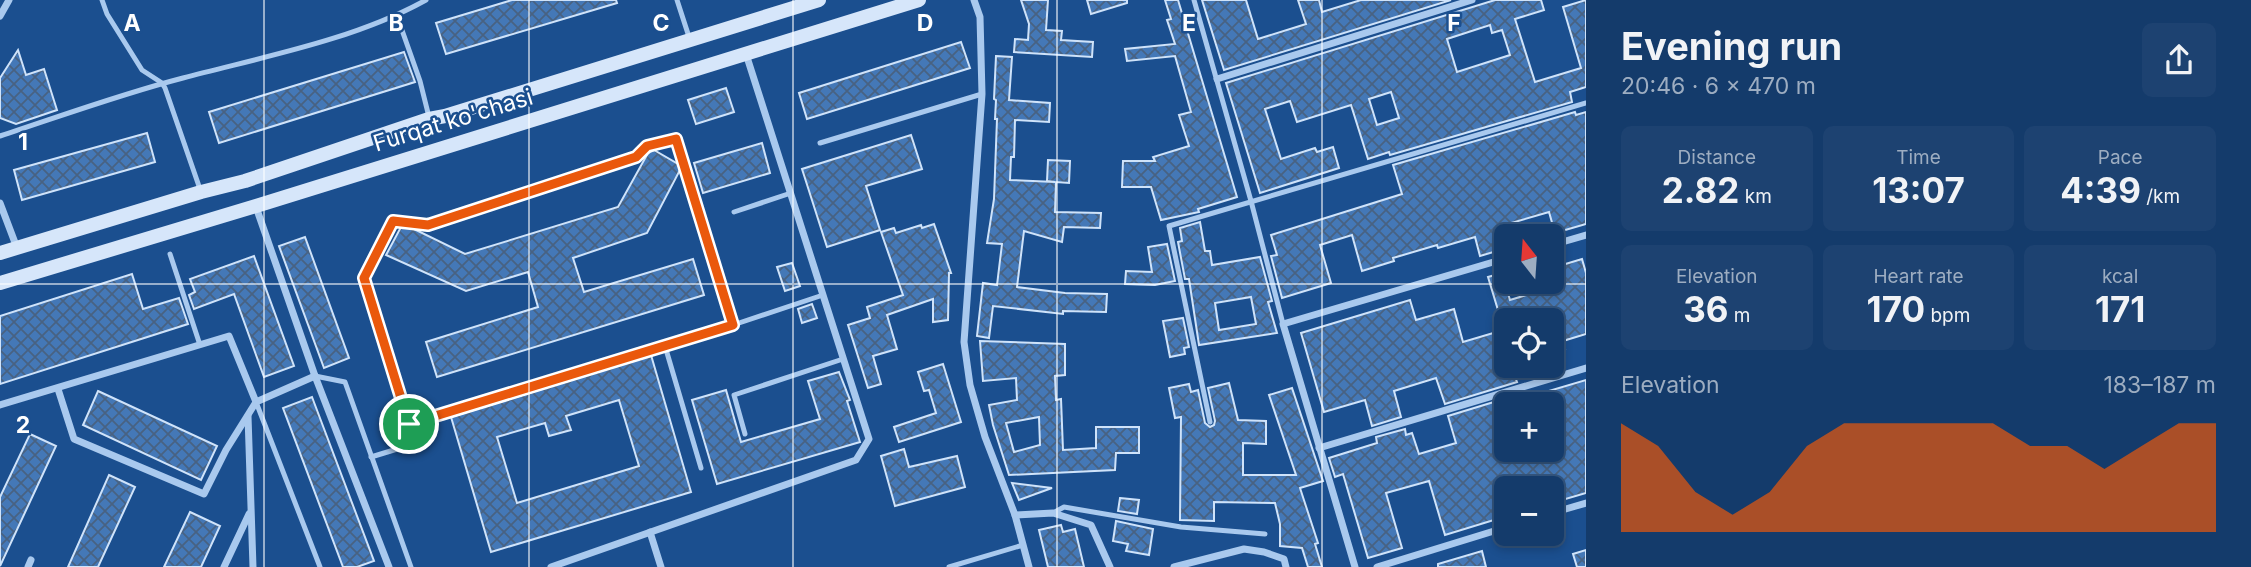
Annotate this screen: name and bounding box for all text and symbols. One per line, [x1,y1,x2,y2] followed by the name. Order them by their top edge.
[123,9,141,37] text: A
[388,9,404,37] text: B
[652,9,670,37] text: C
[917,9,933,37] text: D
[1182,9,1196,37] text: E
[1447,9,1461,37] text: F
[1621,23,1842,69] text: Evening run
[2142,23,2216,97] button: share
[1621,72,1816,100] text: 20:46 · 6 × 470 m
[370,82,536,158] street label: Furqat ko'chasi
[18,128,28,156] text: 1
[1678,146,1756,169] text: Distance
[1896,146,1941,169] text: Time
[2098,146,2143,169] text: Pace
[1662,169,1739,211] text: 2.82
[1872,169,1965,211] text: 13:07
[2060,169,2141,211] text: 4:39
[1739,185,1772,208] text: km
[2141,185,2180,208] text: /km
[1494,224,1564,294] north arrow
[1494,224,1564,546] map controls
[1676,265,1758,288] text: Elevation
[1873,265,1963,288] text: Heart rate
[2102,265,2138,288] text: kcal
[1683,288,1728,330] text: 36
[1867,288,1925,330] text: 170
[2095,288,2145,330] text: 171
[1728,304,1750,327] text: m
[1925,304,1970,327] text: bpm
[1494,308,1564,378] button: locate
[1621,371,1720,399] text: Elevation
[2103,371,2216,399] text: 183–187 m
[1494,392,1564,462] button: +
[379,394,439,454] pin
[390,405,428,443] icon: arrive
[16,411,30,439] text: 2
[1494,476,1564,546] button: −

